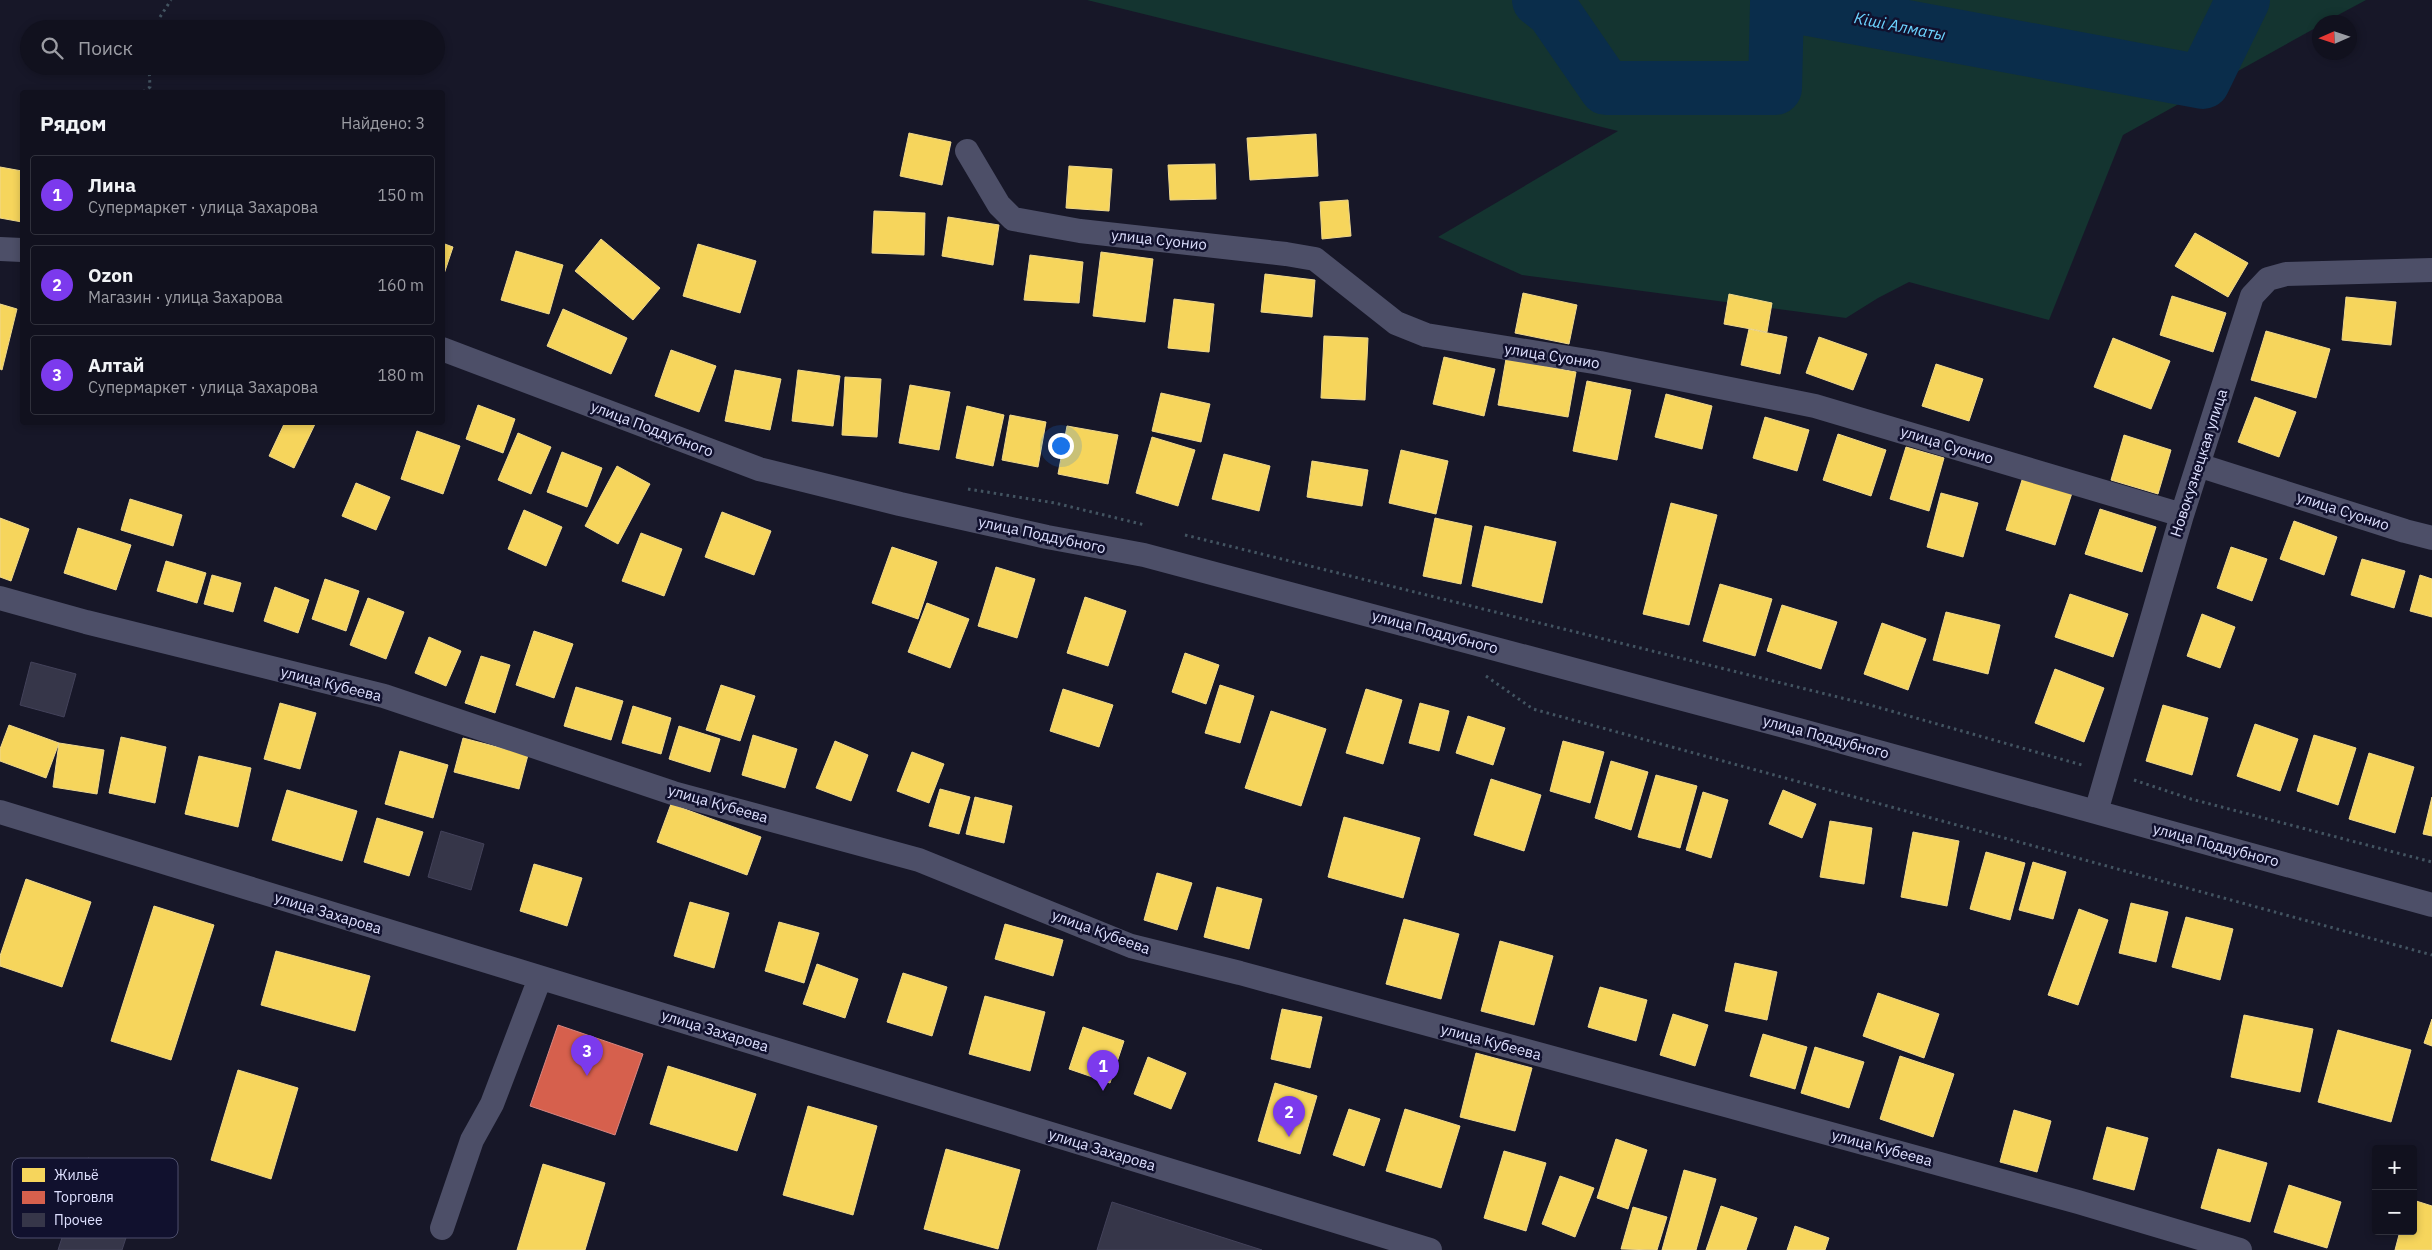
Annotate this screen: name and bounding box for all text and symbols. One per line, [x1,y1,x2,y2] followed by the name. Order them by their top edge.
[1853,7,1947,45] water label: Кіші Алматы
[2312,15,2357,60] north arrow
[20,20,445,75] search box
[38,34,66,62] icon: search
[78,36,133,60] text: Поиск
[40,109,107,137] text: Рядом
[341,113,425,133] text: Найдено: 3
[88,173,136,197] text: Лина
[52,185,62,205] text: 1
[377,185,424,205] text: 150 m
[88,197,318,217] text: Супермаркет · улица Захарова
[1110,225,1208,254] street label: улица Суонио
[88,263,133,287] text: Ozon
[52,275,62,295] text: 2
[377,275,424,295] text: 160 m
[88,287,283,307] text: Магазин · улица Захарова
[1503,339,1601,372] street label: улица Суонио
[88,353,144,377] text: Алтай
[52,365,62,385] text: 3
[377,365,424,385] text: 180 m
[88,377,318,397] text: Супермаркет · улица Захарова
[2166,387,2231,539] street label: Новокузнецкая улица
[588,396,716,461] street label: улица Поддубного
[1898,421,1996,468] street label: улица Суонио
[1048,433,1074,459] your location
[2295,487,2392,534] street label: улица Суонио
[977,512,1108,557] street label: улица Поддубного
[1370,606,1500,657] street label: улица Поддубного
[279,662,384,705] street label: улица Кубеева
[1761,711,1891,762] street label: улица Поддубного
[666,780,770,827] street label: улица Кубеева
[2151,819,2281,870] street label: улица Поддубного
[272,887,384,938] street label: улица Захарова
[1049,905,1153,958] street label: улица Кубеева
[659,1005,771,1056] street label: улица Захарова
[1439,1019,1544,1064] street label: улица Кубеева
[571,1035,603,1076] pin: 3
[1087,1050,1119,1091] pin: 1
[1273,1096,1305,1137] pin: 2
[1046,1124,1158,1175] street label: улица Захарова
[1830,1125,1935,1170] street label: улица Кубеева
[2372,1145,2417,1235] map controls
[2372,1145,2417,1190] button: +
[12,1158,178,1238] legend
[54,1166,99,1184] text: Жильё
[54,1188,114,1206] text: Торговля
[2372,1190,2417,1235] button: −
[54,1211,103,1229] text: Прочее

